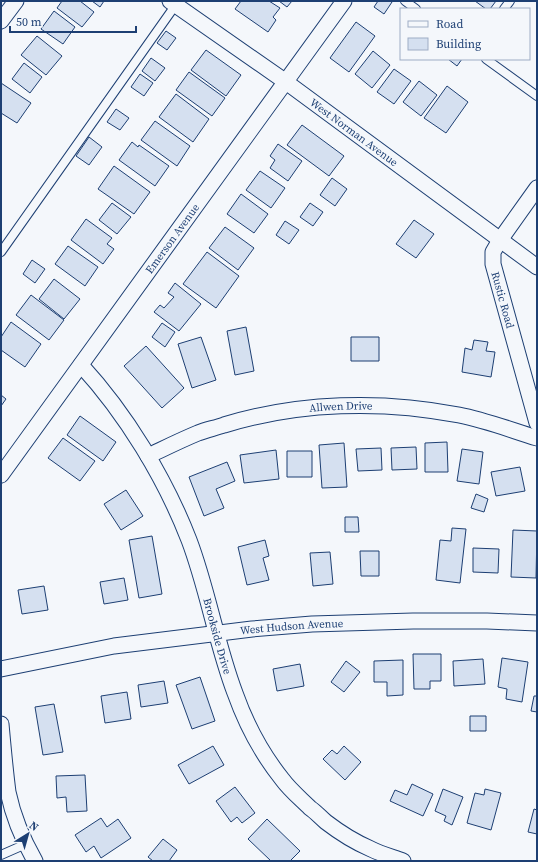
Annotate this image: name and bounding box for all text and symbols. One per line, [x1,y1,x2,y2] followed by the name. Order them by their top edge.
[10,8,136,34] scale bar
[400,8,530,60] legend
[16,14,42,30] text: 50 m
[436,16,463,32] text: Road
[436,36,481,52] text: Building
[307,95,401,170] street label: West Norman Avenue
[142,200,203,277] street label: Emerson Avenue
[487,270,518,331] street label: Rustic Road
[309,398,373,416] street label: Allwen Drive
[199,596,235,677] street label: Brookside Drive
[239,616,344,638] street label: West Hudson Avenue
[8,814,48,854] north arrow
[26,818,41,835] text: N

